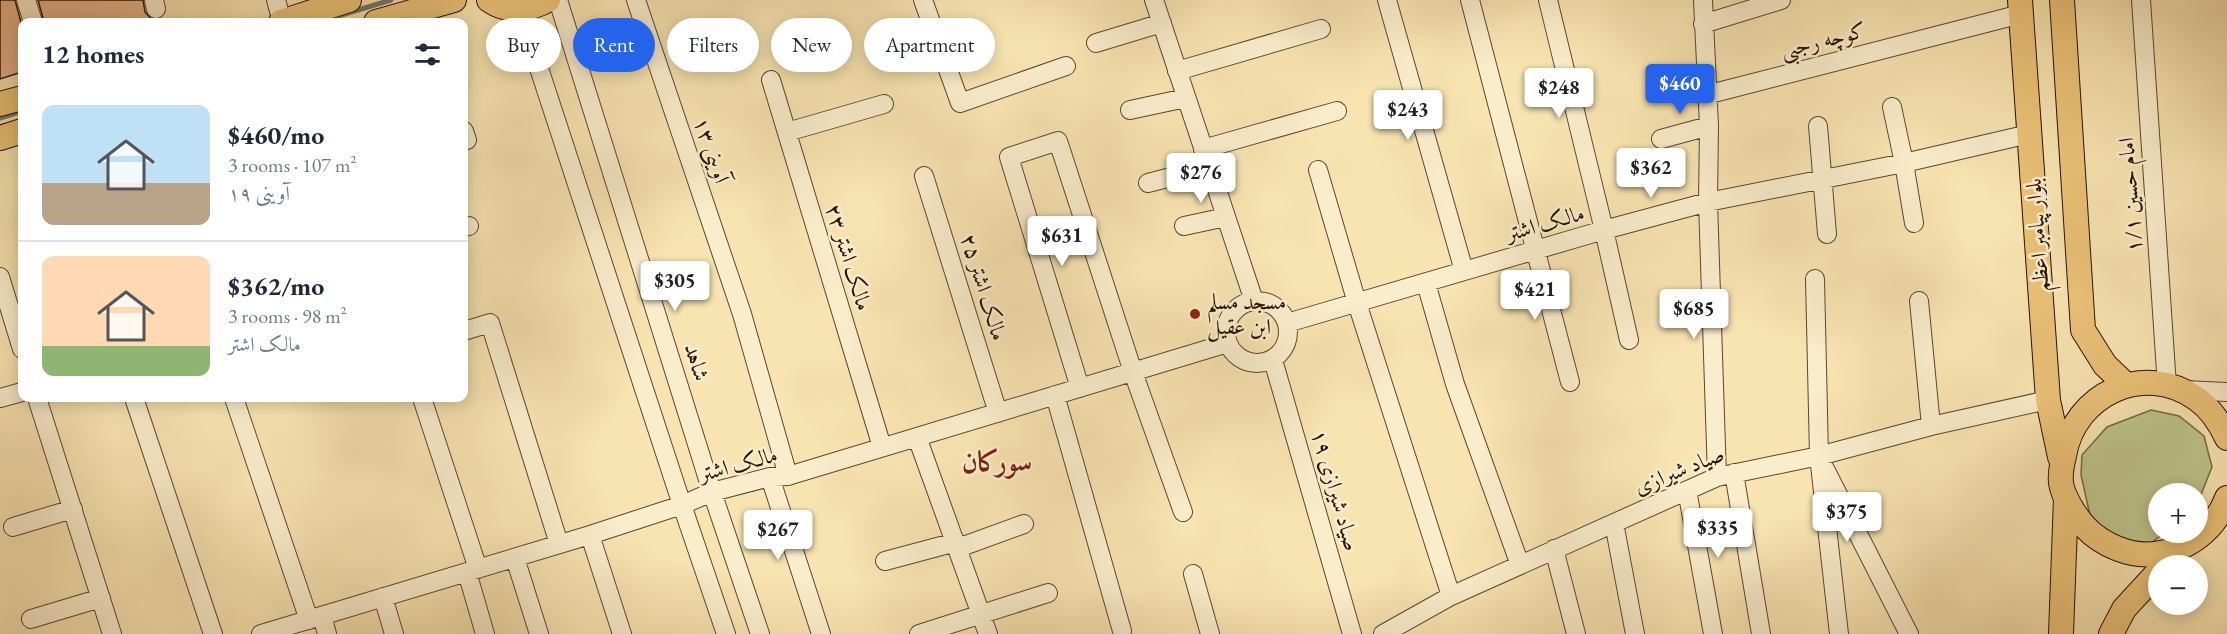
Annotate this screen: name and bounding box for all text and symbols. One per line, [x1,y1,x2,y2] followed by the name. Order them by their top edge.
[1777,15,1870,69] street label: کوچه رجبی
[486,18,561,72] chip: Buy
[573,18,655,72] chip: Rent
[667,18,759,72] chip: Filters
[771,18,852,72] chip: New
[864,18,995,72] chip: Apartment
[42,37,144,71] text: 12 homes
[411,38,444,71] icon: filters
[1644,64,1716,115] pin: $460
[1523,68,1595,119] pin: $248
[1660,70,1700,96] text: $460
[1539,74,1579,100] text: $248
[1372,90,1444,141] pin: $243
[1388,96,1428,122] text: $243
[687,113,737,189] street label: آوینی ۱۳
[228,118,324,152] text: $460/mo
[90,129,162,201] icon: home
[2112,136,2153,254] street label: امام حسین ۱/۱
[1615,148,1687,199] pin: $362
[228,152,356,178] text: 3 rooms · 107 m²
[1165,153,1237,204] pin: $276
[1631,154,1671,180] text: $362
[1181,159,1221,185] text: $276
[2019,177,2061,293] street label: بلوار پیامبر اعظم
[228,180,290,206] text: آوینی ۱۹
[1501,198,1588,249] street label: مالک اشتر
[819,200,879,314] street label: مالک اشتر ۲۳
[1026,216,1098,267] pin: $631
[1042,222,1082,248] text: $631
[954,230,1014,344] street label: مالک اشتر ۲۵
[639,261,711,312] pin: $305
[655,267,695,293] text: $305
[228,269,324,303] text: $362/mo
[1499,270,1571,321] pin: $421
[1515,276,1555,302] text: $421
[90,280,162,352] icon: home
[1207,287,1286,342] place label: مسجد مسلم ابن عقیل
[1658,289,1730,340] pin: $685
[1674,295,1714,321] text: $685
[228,303,347,329] text: 3 rooms · 98 m²
[1188,307,1202,321] marker: مسجد مسلم ابن عقیل
[228,331,301,357] text: مالک اشتر
[678,340,716,384] street label: شاهد
[1305,426,1367,554] street label: صیاد شیرازی ۱۹
[1630,439,1728,501] street label: صیاد شیرازی
[694,440,780,489] street label: مالک اشتر
[962,443,1032,479] district label: سورکان
[2148,483,2208,615] map controls
[2148,483,2208,543] button: +
[1811,492,1883,543] pin: $375
[1827,498,1867,524] text: $375
[1682,508,1754,559] pin: $335
[742,510,814,561] pin: $267
[1698,514,1738,540] text: $335
[758,516,798,542] text: $267
[2148,555,2208,615] button: −

